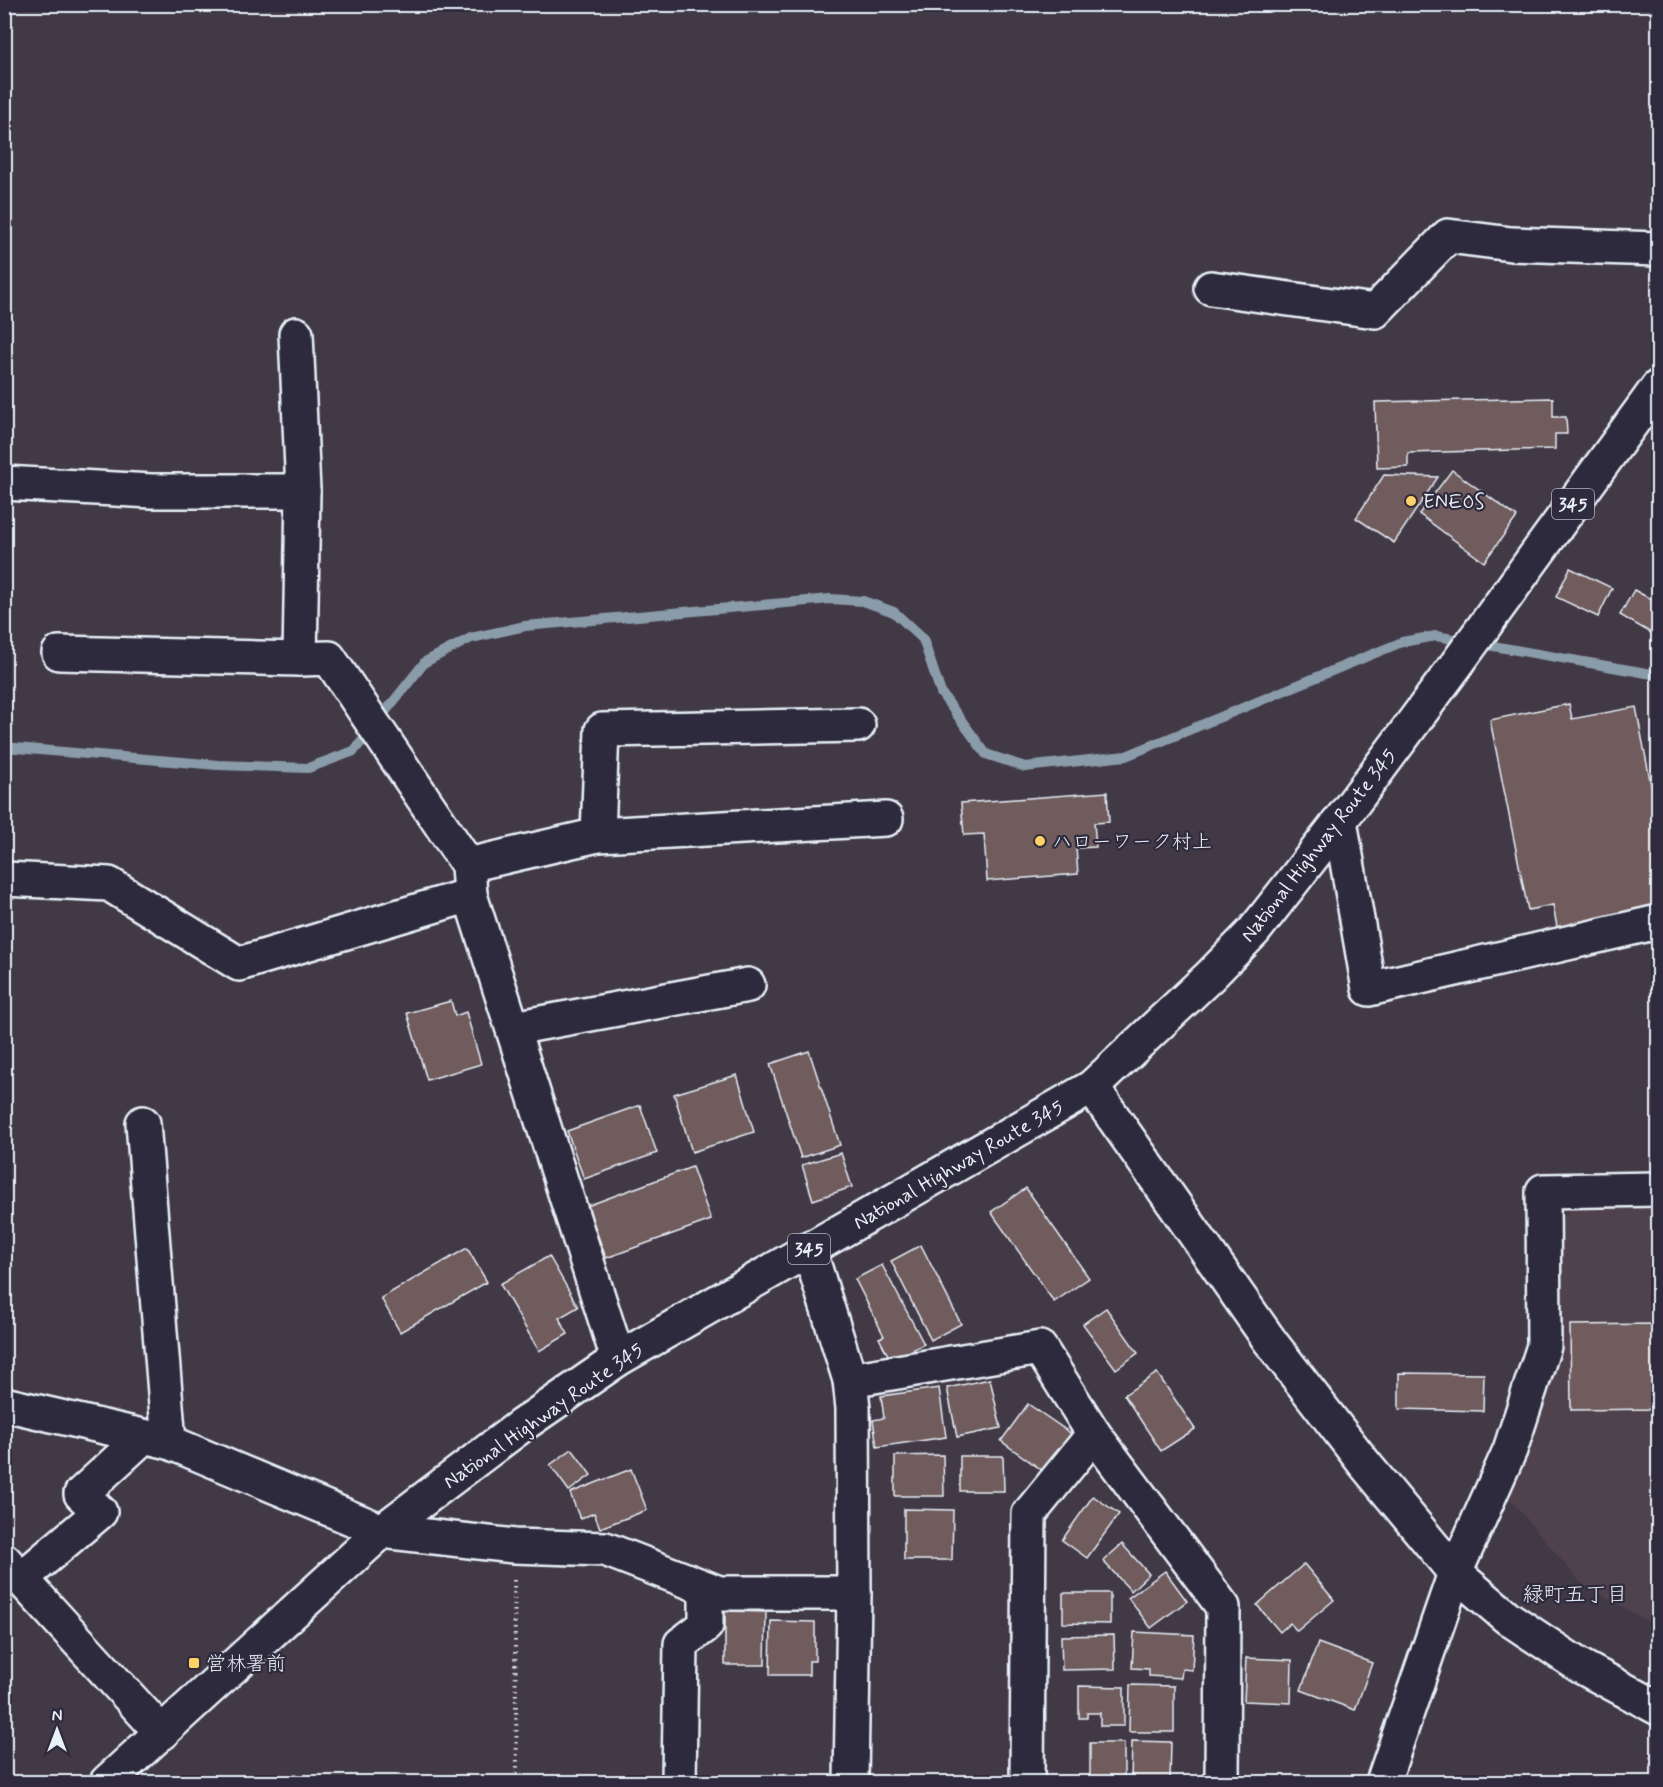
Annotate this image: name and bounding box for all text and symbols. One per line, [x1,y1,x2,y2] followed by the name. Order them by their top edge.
[1423,489,1485,516] place label: ENEOS
[1552,489,1594,519] road number: 345
[1404,494,1418,508] marker: ENEOS
[1235,744,1403,948] street label: National Highway Route 345
[1052,829,1212,856] place label: ハローワーク村上
[1033,834,1047,848] marker: ハローワーク村上
[849,1094,1069,1237] street label: National Highway Route 345
[788,1234,830,1264] road number: 345
[438,1337,649,1496] street label: National Highway Route 345
[1523,1581,1628,1609] district label: 緑町五丁目
[206,1651,286,1678] place label: 営林署前
[187,1656,201,1670] marker: 営林署前
[27,1700,87,1760] north arrow
[52,1706,62,1727] text: N

